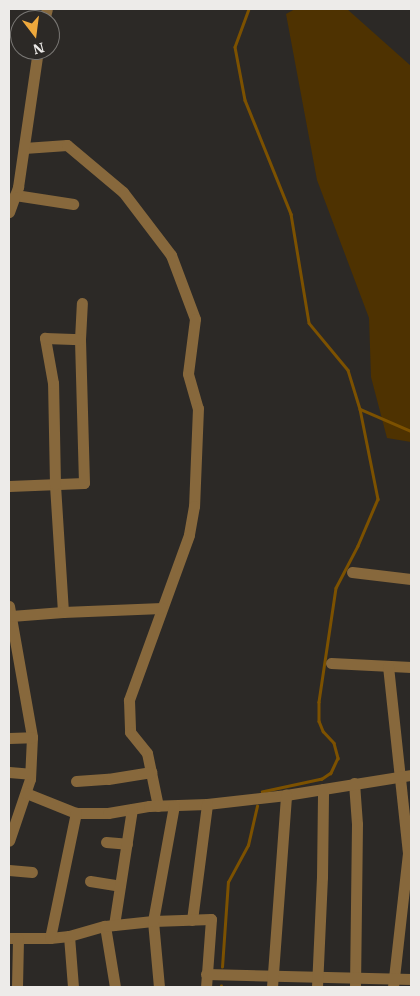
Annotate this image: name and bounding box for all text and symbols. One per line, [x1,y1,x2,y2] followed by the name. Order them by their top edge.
[10,10,60,60] north arrow
[31,38,46,59] text: N

